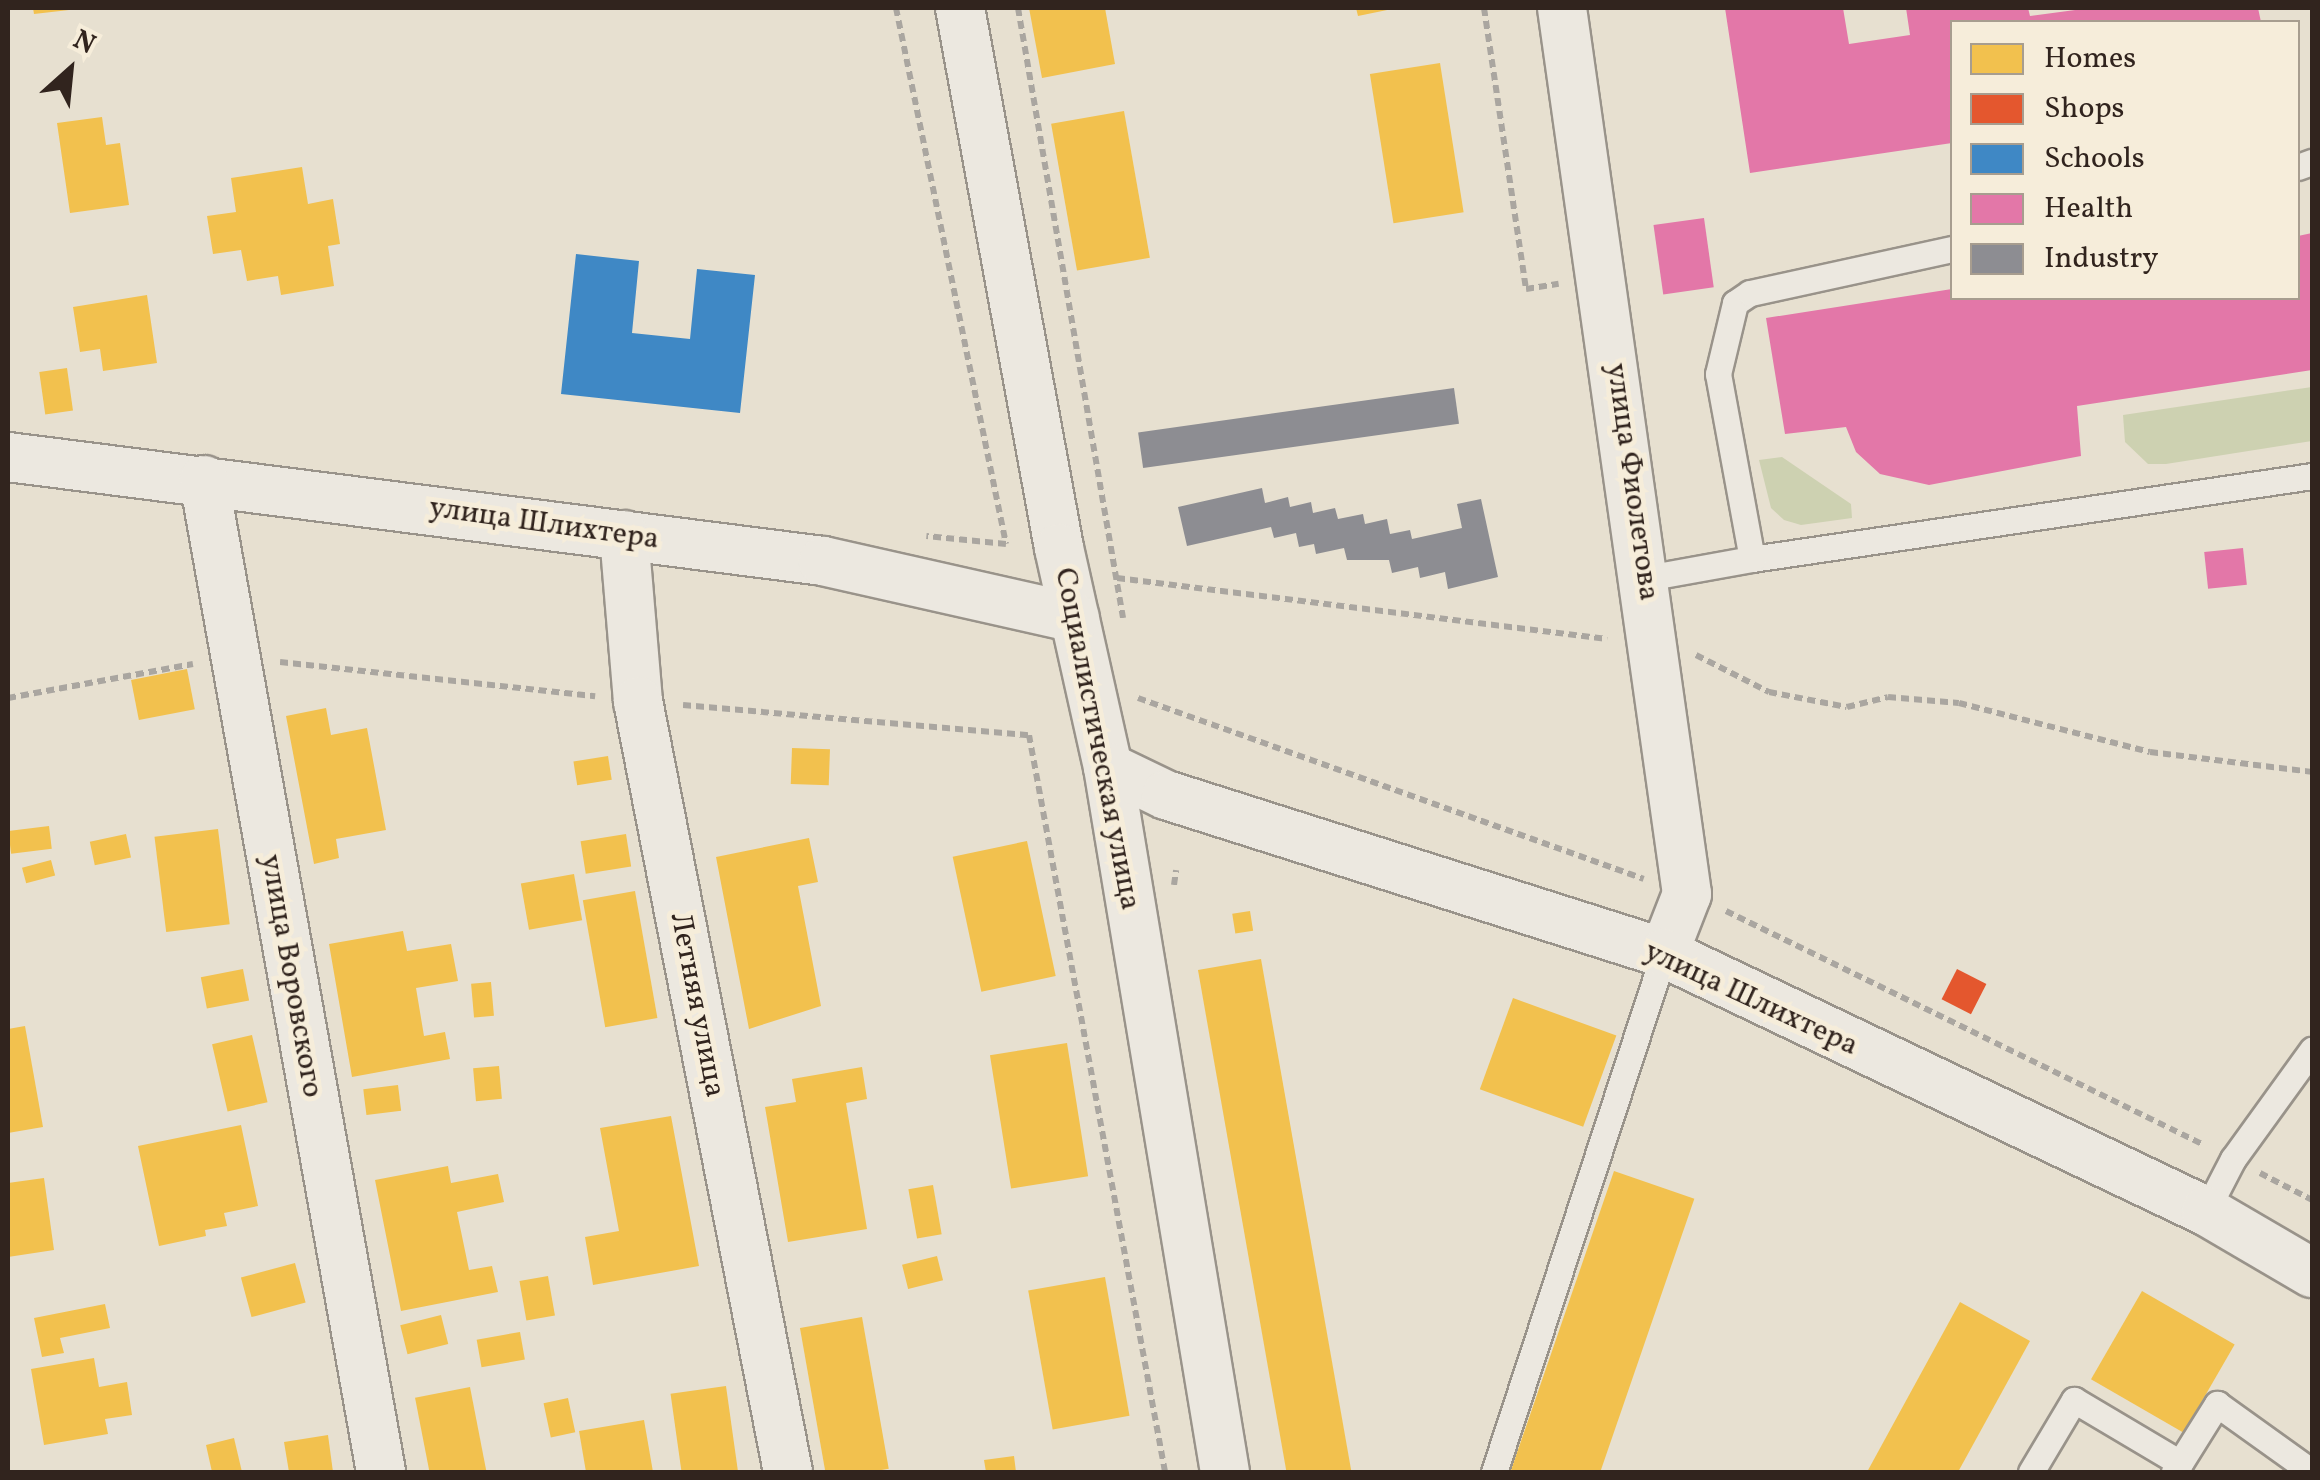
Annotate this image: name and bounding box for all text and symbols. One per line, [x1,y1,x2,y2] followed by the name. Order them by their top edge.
[20,20,120,120] north arrow
[1950,20,2300,300] legend
[66,21,102,65] text: N
[2044,38,2136,80] text: Homes
[2044,88,2124,130] text: Shops
[2044,138,2145,180] text: Schools
[2044,188,2133,230] text: Health
[2044,238,2159,280] text: Industry
[1598,361,1666,603] street label: улица Фиолетова
[427,490,661,558] street label: улица Шлихтера
[1046,564,1148,914] street label: Социалистическая улица
[252,852,330,1100] street label: улица Воровского
[661,909,733,1101] street label: Летняя улица
[1638,934,1864,1064] street label: улица Шлихтера

